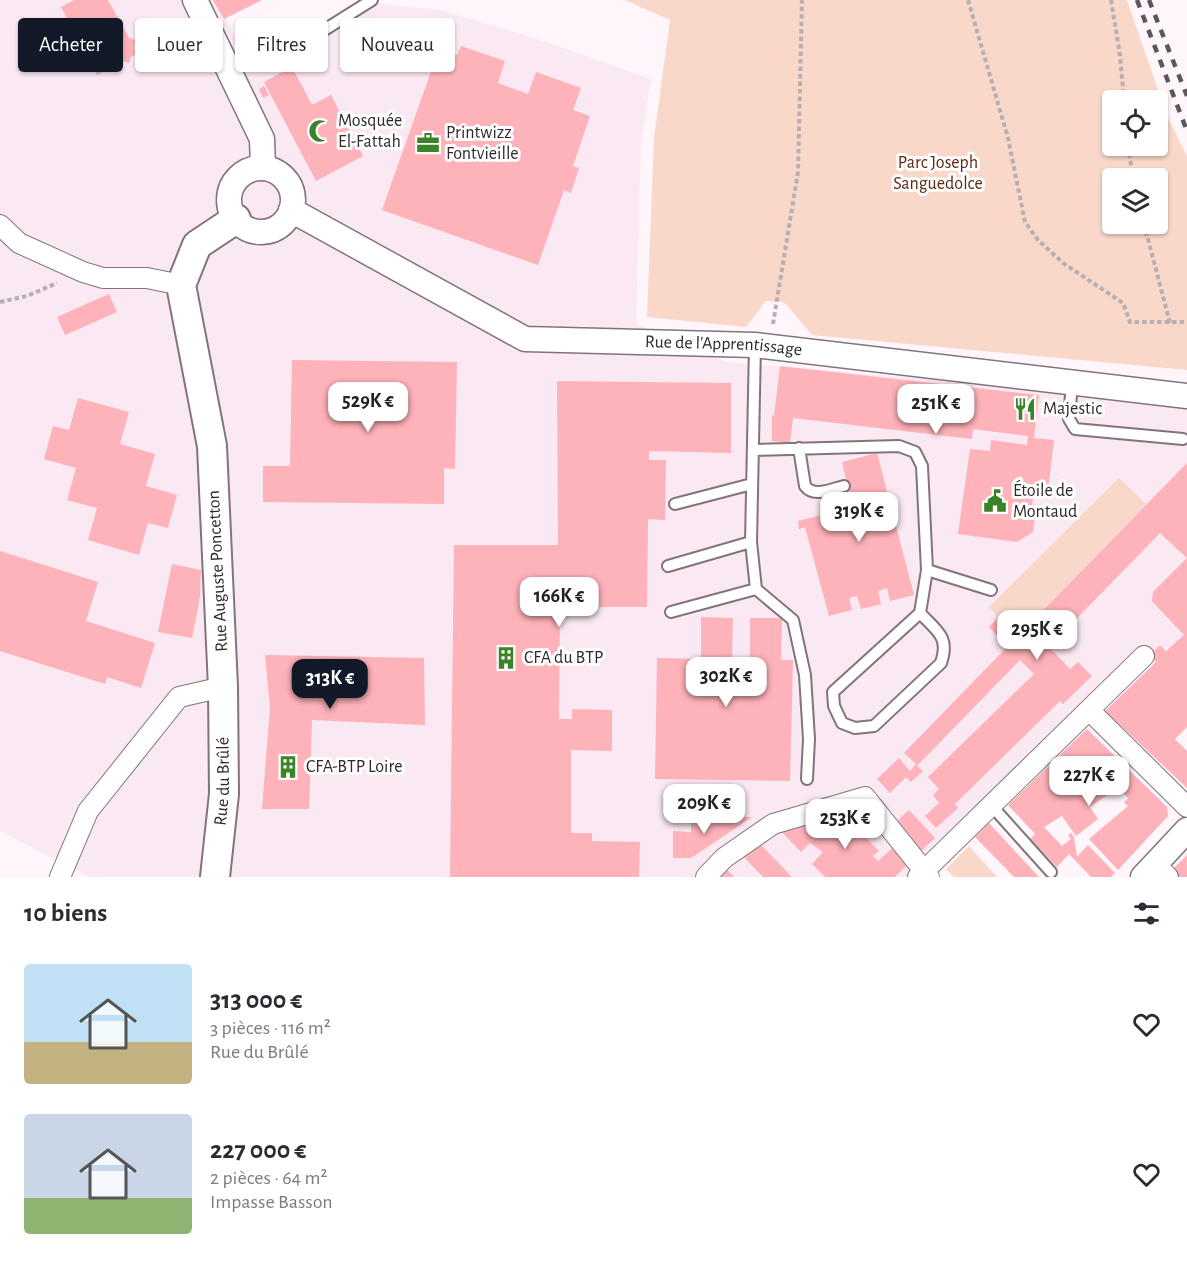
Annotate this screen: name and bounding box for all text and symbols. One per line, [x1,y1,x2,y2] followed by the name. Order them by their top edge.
[18,18,123,72] chip: Acheter
[135,18,223,72] chip: Louer
[235,18,328,72] chip: Filtres
[340,18,455,72] chip: Nouveau
[1102,90,1168,234] map controls
[1102,90,1168,156] button: locate
[338,112,402,151] place label: Mosquée El-Fattah
[307,118,333,144] mosque icon: Mosquée El-Fattah
[446,124,519,163] place label: Printwizz Fontvieille
[415,130,441,156] office icon: Printwizz Fontvieille
[893,154,983,193] park label: Parc Joseph Sanguedolce
[1102,168,1168,234] button: layers
[645,333,803,360] street label: Rue de l'Apprentissage
[319,382,417,433] pin: 529K €
[887,384,985,435] pin: 251K €
[342,391,394,411] text: 529K €
[911,393,961,413] text: 251K €
[1012,396,1038,422] restaurant icon: Majestic
[1043,400,1102,418] place label: Majestic
[1013,479,1077,521] place label: Étoile de Montaud
[982,488,1008,514] public building icon: Étoile de Montaud
[205,490,231,652] street label: Rue Auguste Poncetton
[810,492,908,543] pin: 319K €
[834,501,884,521] text: 319K €
[510,577,608,628] pin: 166K €
[534,586,584,606] text: 166K €
[988,610,1086,661] pin: 295K €
[1011,619,1063,639] text: 295K €
[493,645,519,671] building icon: CFA du BTP
[524,649,603,667] place label: CFA du BTP
[677,657,775,708] pin: 302K €
[281,659,379,710] pin: 313K €
[700,666,752,686] text: 302K €
[306,668,354,688] text: 313K €
[212,737,233,827] street label: Rue du Brûlé
[275,754,301,780] building icon: CFA-BTP Loire
[1040,756,1138,807] pin: 227K €
[306,758,403,776] place label: CFA-BTP Loire
[1063,765,1115,785] text: 227K €
[655,784,753,835] pin: 209K €
[677,793,731,813] text: 209K €
[796,799,894,850] pin: 253K €
[820,808,870,828] text: 253K €
[1130,897,1163,930] icon: filters
[24,900,107,926] text: 10 biens
[210,987,302,1013] text: 313 000 €
[72,988,144,1060] icon: home
[1130,1008,1163,1041] icon: heart
[210,1018,331,1038] text: 3 pièces · 116 m²
[210,1042,309,1062] text: Rue du Brûlé
[210,1137,306,1163] text: 227 000 €
[72,1138,144,1210] icon: home
[1130,1158,1163,1191] icon: heart
[210,1168,327,1188] text: 2 pièces · 64 m²
[210,1192,333,1212] text: Impasse Basson

